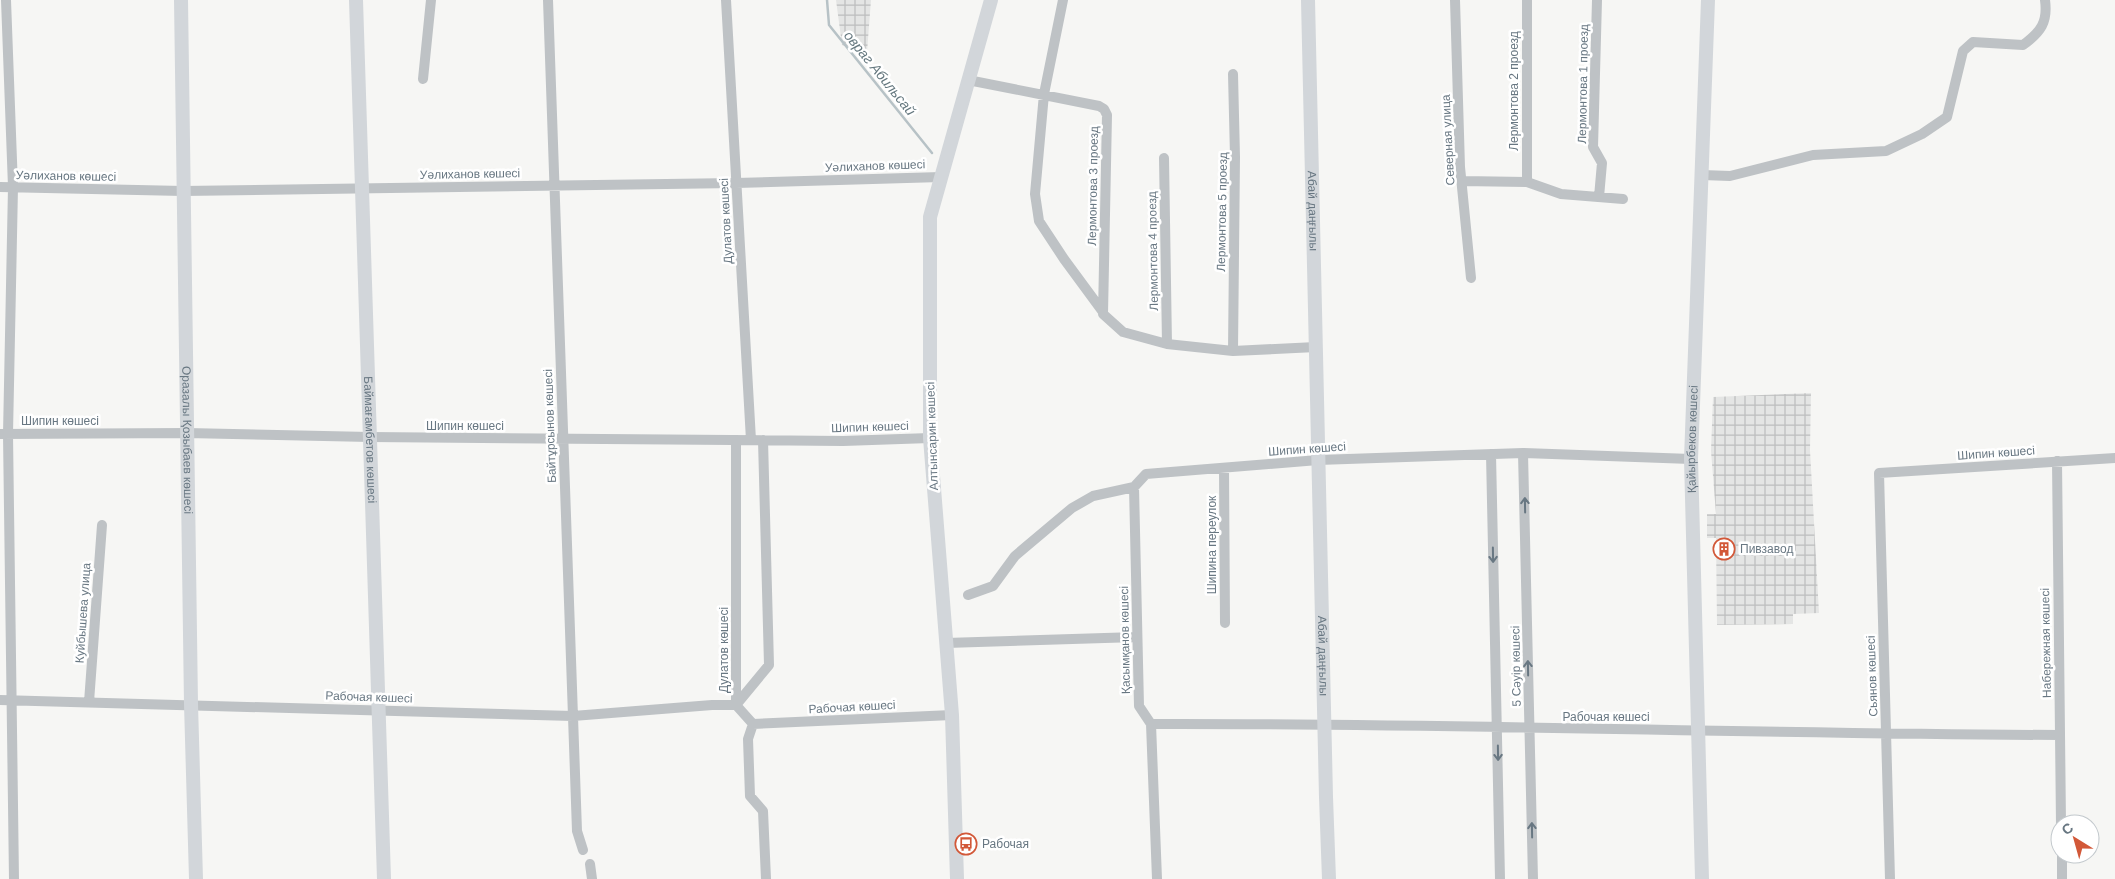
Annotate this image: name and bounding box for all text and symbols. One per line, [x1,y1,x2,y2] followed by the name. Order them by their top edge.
[1575,24,1591,144] street label: Лермонтова 1 проезд
[841,27,919,119] water label: овраг Абильсай
[1507,31,1521,151] street label: Лермонтова 2 проезд
[1439,94,1457,186] street label: Северная улица
[1085,126,1101,246] street label: Лермонтова 3 проезд
[1214,152,1230,272] street label: Лермонтова 5 проезд
[825,157,925,175] street label: Уәлиханов көшесі
[420,166,520,182] street label: Уәлиханов көшесі
[16,168,116,184] street label: Уәлиханов көшесі
[1305,171,1321,251] street label: Абай даңғылы
[717,178,735,264] street label: Дулатов көшесі
[1145,191,1161,311] street label: Лермонтова 4 проезд
[179,366,195,514] street label: Оразалы Қозыбаев көшесі
[541,369,559,483] street label: Байтұрсынов көшесі
[361,376,379,504] street label: Баймағамбетов көшесі
[923,381,941,491] street label: Алтынсарин көшесі
[1684,385,1701,493] street label: Қайырбеков көшесі
[21,414,99,428] street label: Шипин көшесі
[426,419,504,433] street label: Шипин көшесі
[831,419,909,435] street label: Шипин көшесі
[1268,439,1346,459] street label: Шипин көшесі
[1957,443,2035,463] street label: Шипин көшесі
[1205,495,1219,594] street label: Шипина переулок
[1520,498,1529,514] one-way arrow
[1712,537,1736,561] building icon: Пивзавод
[1740,542,1793,556] place label: Пивзавод
[1489,547,1498,563] one-way arrow
[73,562,94,664] street label: Куйбышева улица
[1117,586,1133,694] street label: Қасымқанов көшесі
[2038,588,2054,698] street label: Набережная көшесі
[717,607,731,693] street label: Дулатов көшесі
[1315,616,1331,696] street label: Абай даңғылы
[1508,625,1524,707] street label: 5 Сәуір көшесі
[1864,635,1880,717] street label: Сьянов көшесі
[1523,660,1533,676] one-way arrow
[325,688,413,706] street label: Рабочая көшесі
[808,698,896,716] street label: Рабочая көшесі
[1562,710,1650,724] street label: Рабочая көшесі
[1493,745,1502,761] one-way arrow
[2050,814,2100,864] north arrow
[2058,819,2076,838] text: С
[1527,823,1536,839] one-way arrow
[954,832,978,856] bus stop icon: Рабочая
[982,837,1029,851] place label: Рабочая

